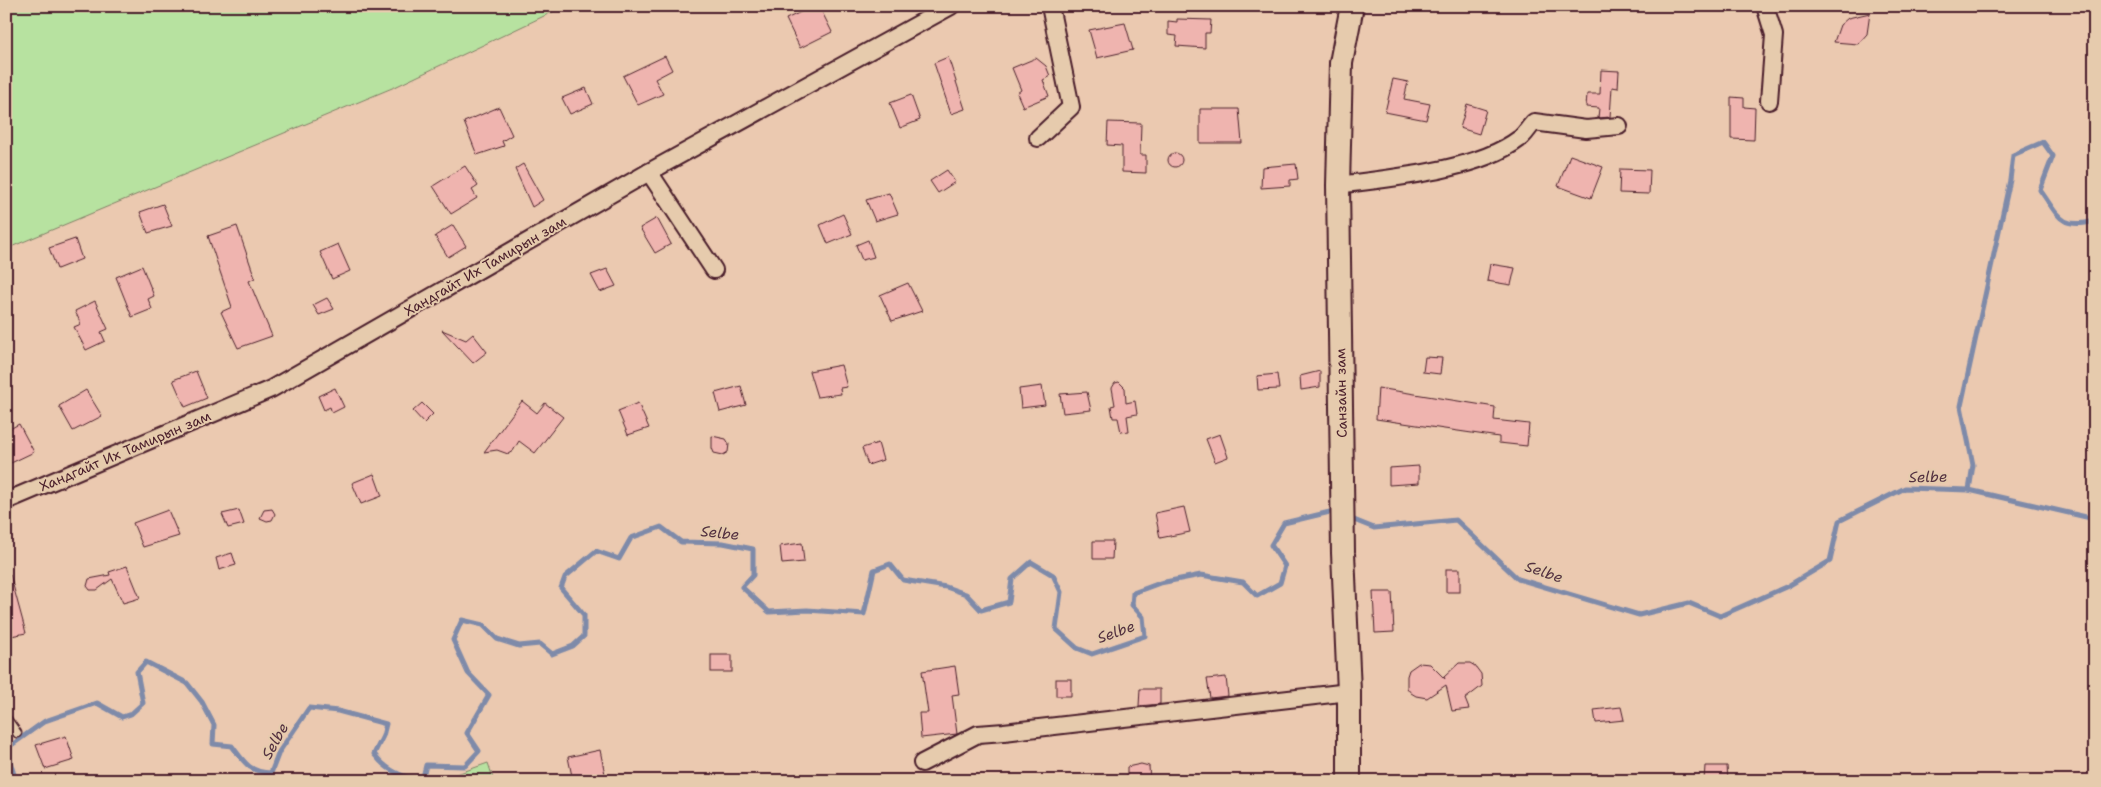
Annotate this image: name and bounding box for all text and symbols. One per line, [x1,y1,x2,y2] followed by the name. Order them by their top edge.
[401,212,569,320] street label: Хандгайт Их Тамирын зам
[1331,348,1351,438] street label: Санзайн зам
[37,407,213,495] street label: Хандгайт Их Тамирын зам
[1909,467,1947,487] water label: Selbe
[700,521,740,545] water label: Selbe
[1522,556,1566,588] water label: Selbe
[1094,616,1138,648] water label: Selbe
[257,719,293,763] water label: Selbe

